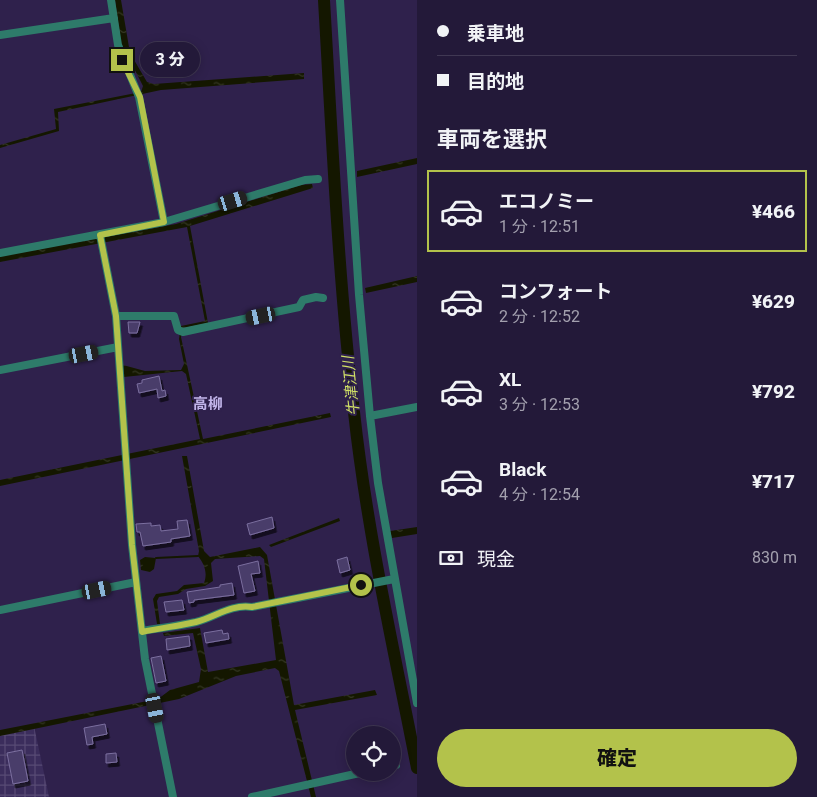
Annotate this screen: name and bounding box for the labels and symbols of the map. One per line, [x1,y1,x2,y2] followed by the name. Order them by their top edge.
[140,42,200,78] callout: 3 分
[111,49,133,71] route end
[216,189,249,213] car
[244,306,277,326] car
[67,344,100,364] car
[339,353,363,417] water label: 牛津江川
[193,395,223,413] district label: 高柳
[350,574,372,596] route start
[80,580,113,600] car
[144,692,165,724] car

